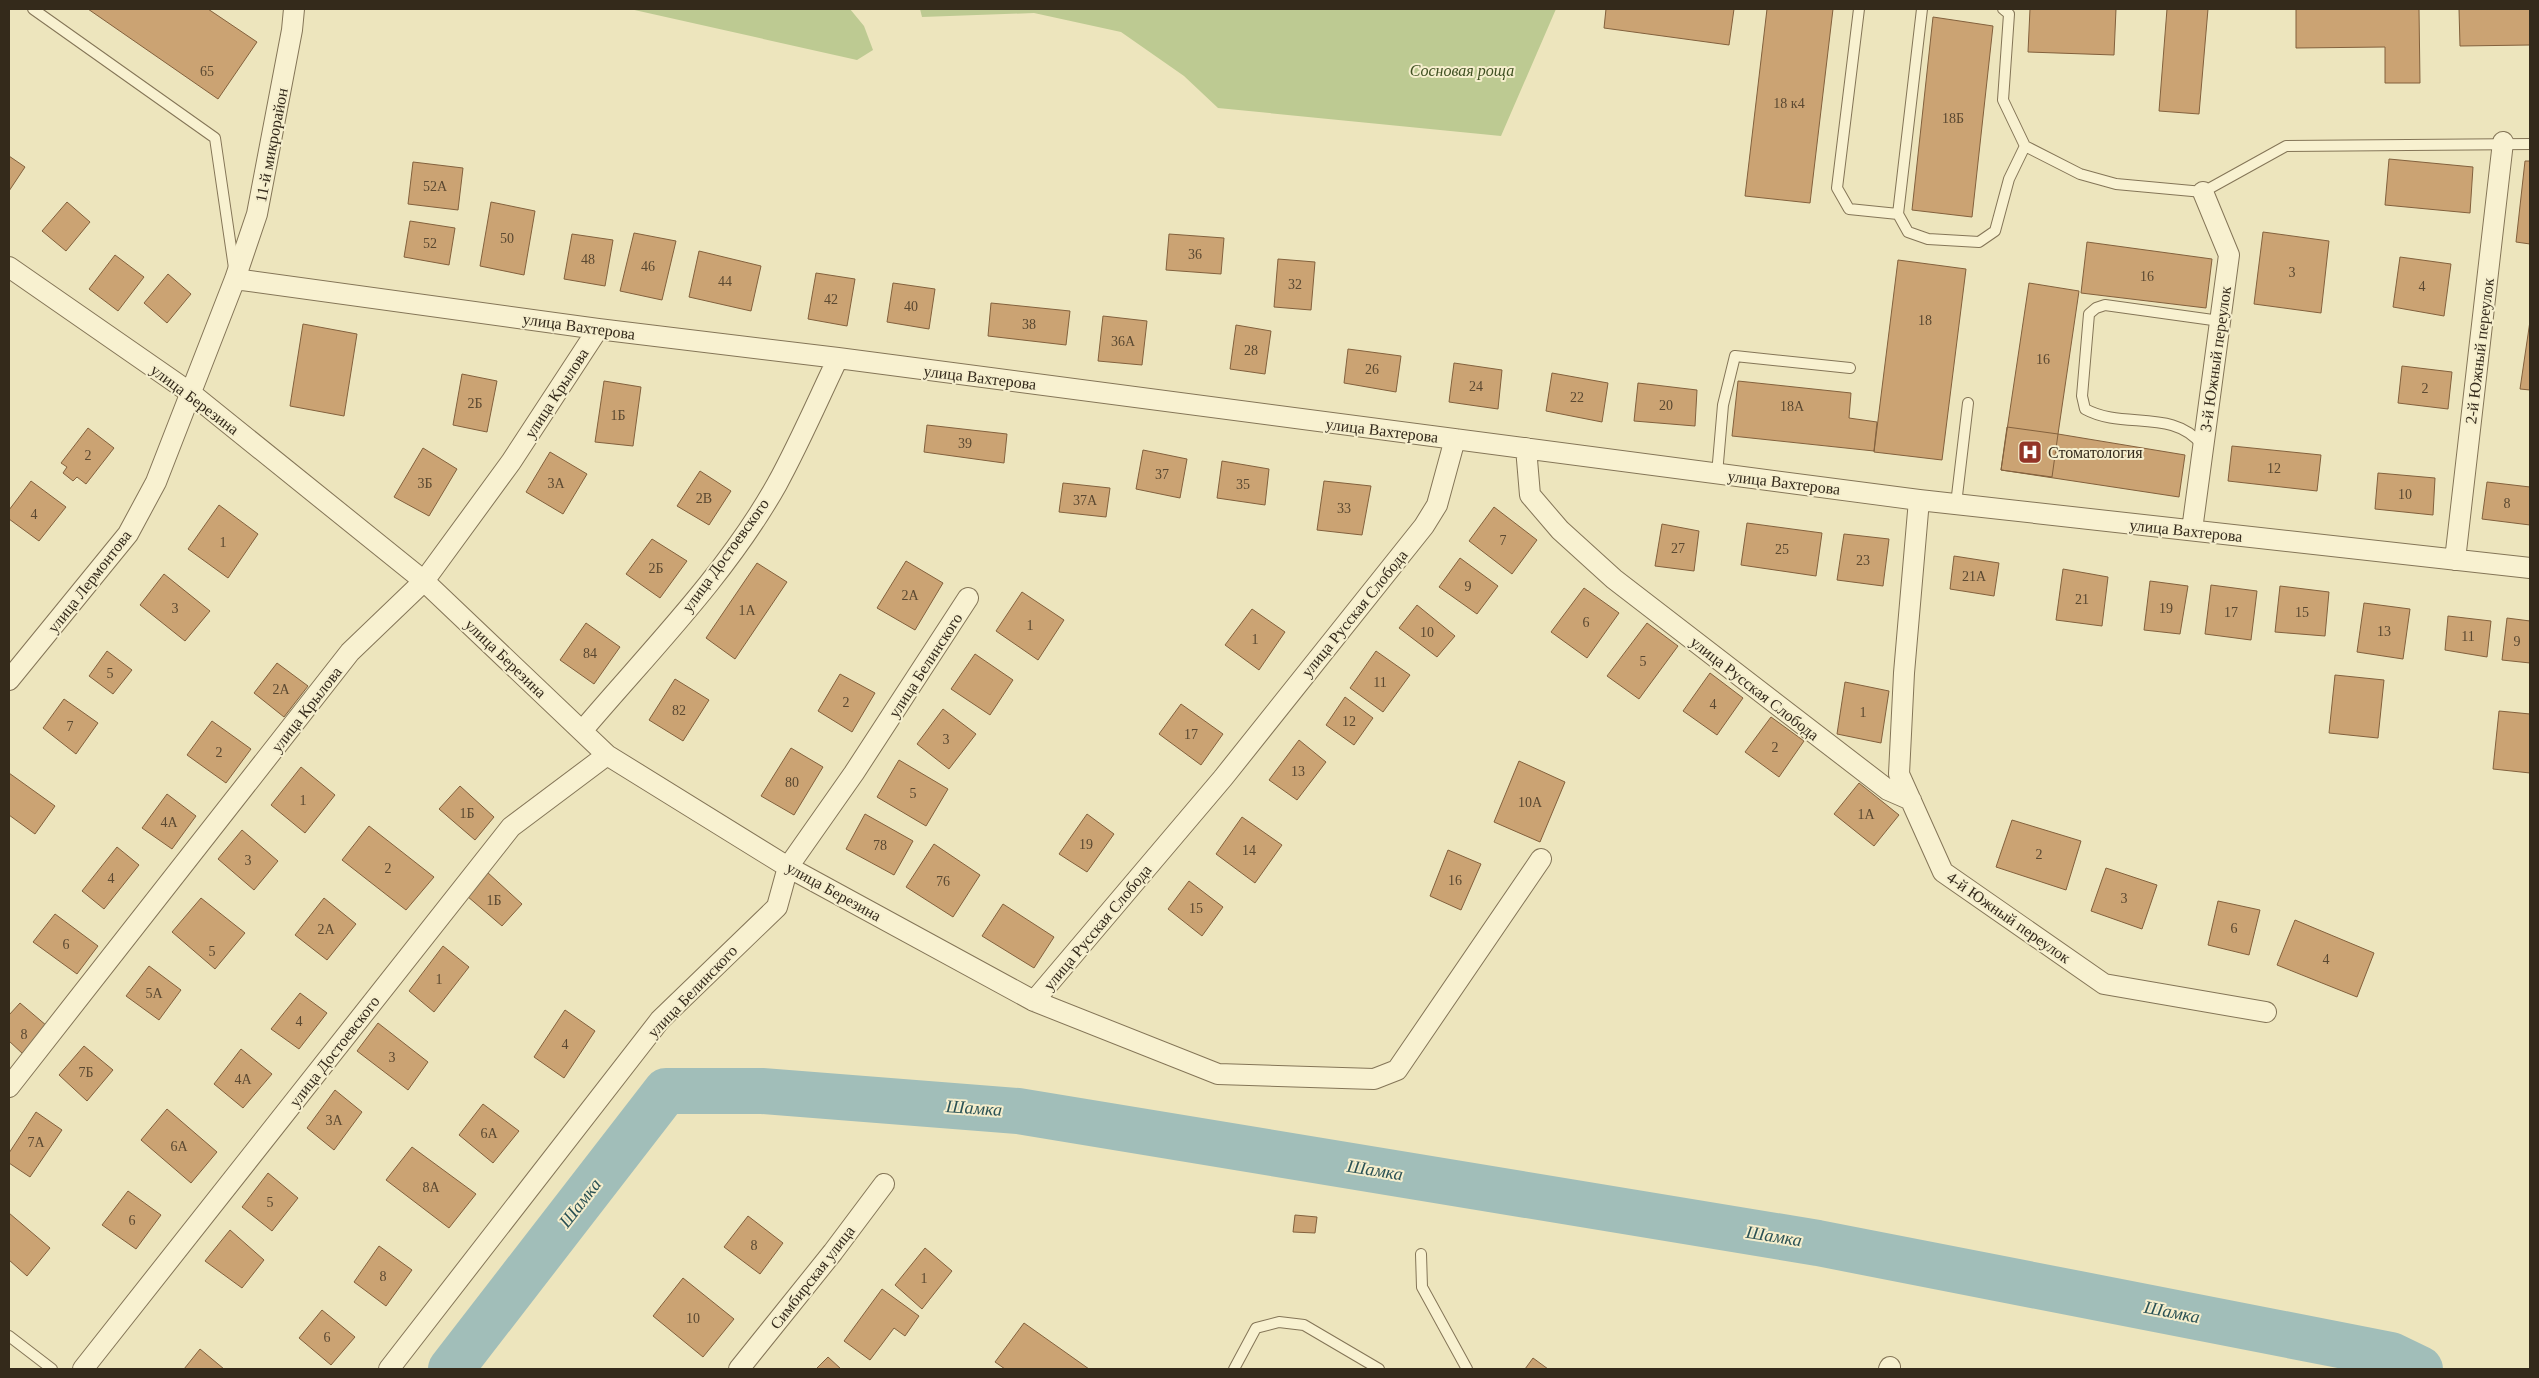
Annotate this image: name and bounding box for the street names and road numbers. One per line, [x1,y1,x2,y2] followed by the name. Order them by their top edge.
[252,86,292,204] street label: 11-й микрорайон
[2462,277,2498,425] street label: 2-й Южный переулок
[2197,285,2235,433] street label: 3-й Южный переулок
[521,310,636,344] street label: улица Вахтерова
[521,345,593,442] street label: улица Крылова
[147,361,242,439] street label: улица Березина
[922,362,1037,394] street label: улица Вахтерова
[1324,415,1439,447] street label: улица Вахтерова
[1726,467,1841,499] street label: улица Вахтерова
[679,495,773,616] street label: улица Достоевского
[2129,516,2243,546] street label: улица Вахтерова
[44,527,135,636] street label: улица Лермонтова
[1298,546,1412,681] street label: улица Русская Слобода
[885,610,966,721] street label: улица Белинского
[461,616,550,702] street label: улица Березина
[1687,633,1822,745] street label: улица Русская Слобода
[268,663,346,756] street label: улица Крылова
[783,858,884,925] street label: улица Березина
[1040,861,1156,994] street label: улица Русская Слобода
[1943,868,2074,967] street label: 4-й Южный переулок
[644,942,741,1042] street label: улица Белинского
[286,993,384,1111] street label: улица Достоевского
[767,1222,859,1333] street label: Симбирская улица

